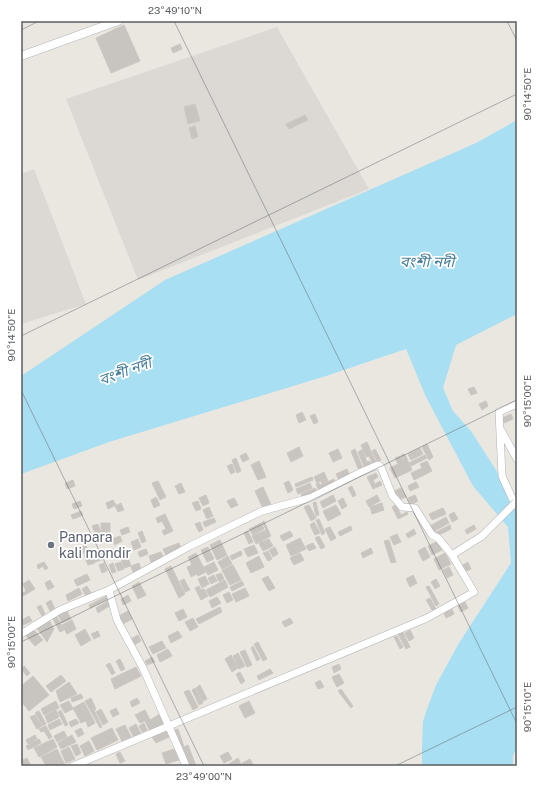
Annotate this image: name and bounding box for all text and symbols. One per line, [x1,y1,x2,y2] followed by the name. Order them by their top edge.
[148,4,202,16] text: 23°49'10"N
[521,68,533,120] text: 90°14'50"E
[400,253,457,270] water label: বংশী নদী
[5,309,17,361] text: 90°14'50"E
[96,353,156,388] water label: বংশী নদী
[521,375,533,427] text: 90°15'00"E
[59,529,131,561] place label: Panpara kali mondir
[46,540,56,550] marker: Panpara kali mondir
[5,616,17,668] text: 90°15'00"E
[521,682,533,732] text: 90°15'10"E
[176,770,232,782] text: 23°49'00"N

